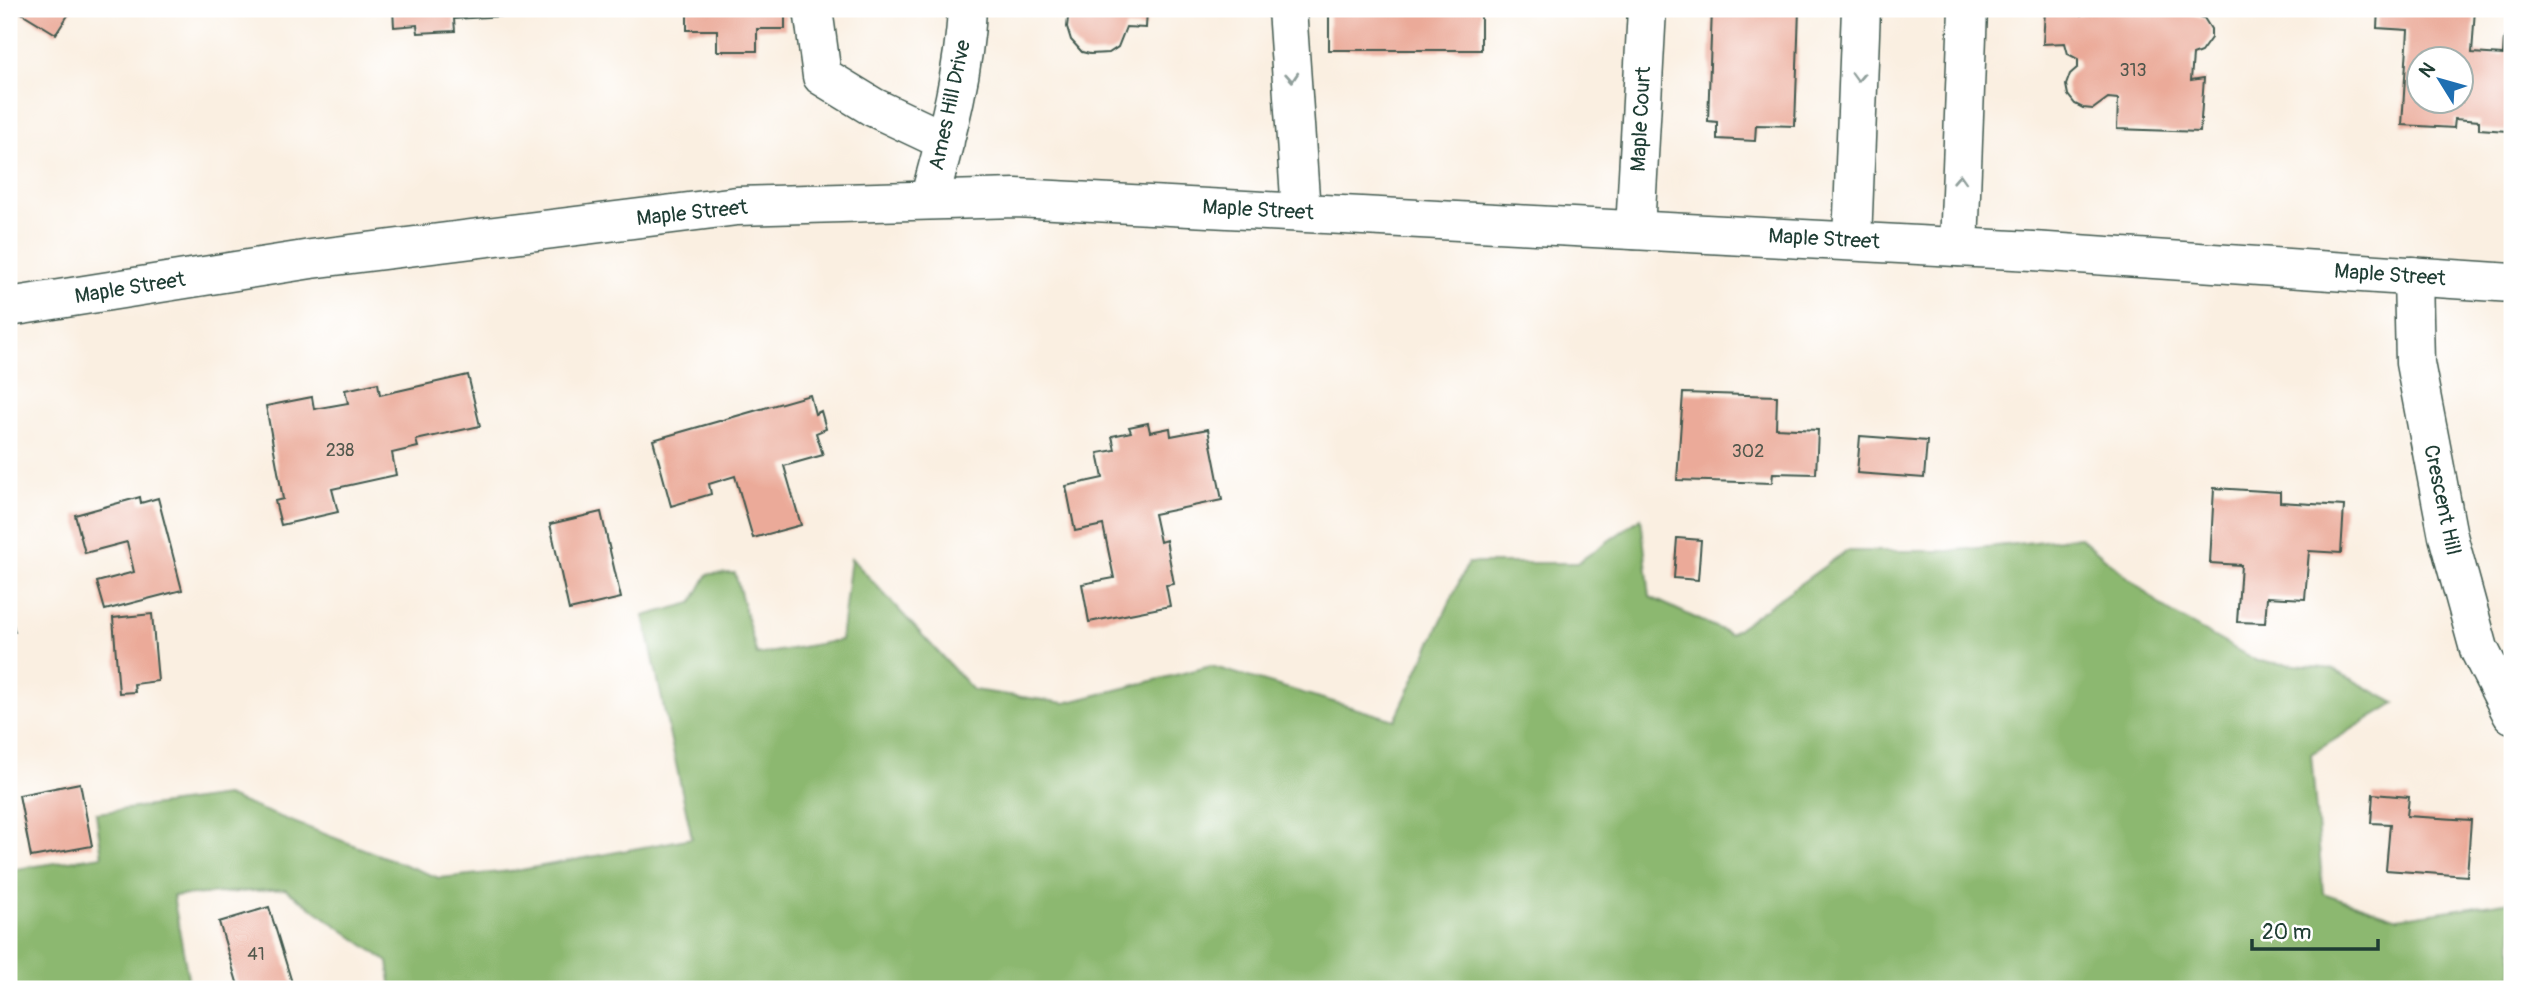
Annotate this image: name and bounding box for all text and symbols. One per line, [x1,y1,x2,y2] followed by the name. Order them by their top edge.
[923,37,977,173] street label: Ames Hill Drive
[2406,46,2476,116] north arrow
[2414,58,2441,83] text: N
[2119,59,2147,82] house number: 313
[1625,65,1657,172] street label: Maple Court
[1284,72,1299,83] one-way arrow
[1850,72,1865,83] one-way arrow
[1952,173,1967,184] one-way arrow
[635,194,749,232] street label: Maple Street
[1202,194,1315,226] street label: Maple Street
[1768,223,1881,255] street label: Maple Street
[2333,258,2447,292] street label: Maple Street
[73,266,188,310] street label: Maple Street
[326,439,354,462] house number: 238
[1732,440,1764,463] house number: 302
[2417,442,2467,558] street label: Crescent Hill
[2252,907,2378,951] scale bar
[2262,919,2311,946] text: 20 m
[247,943,265,966] house number: 41

